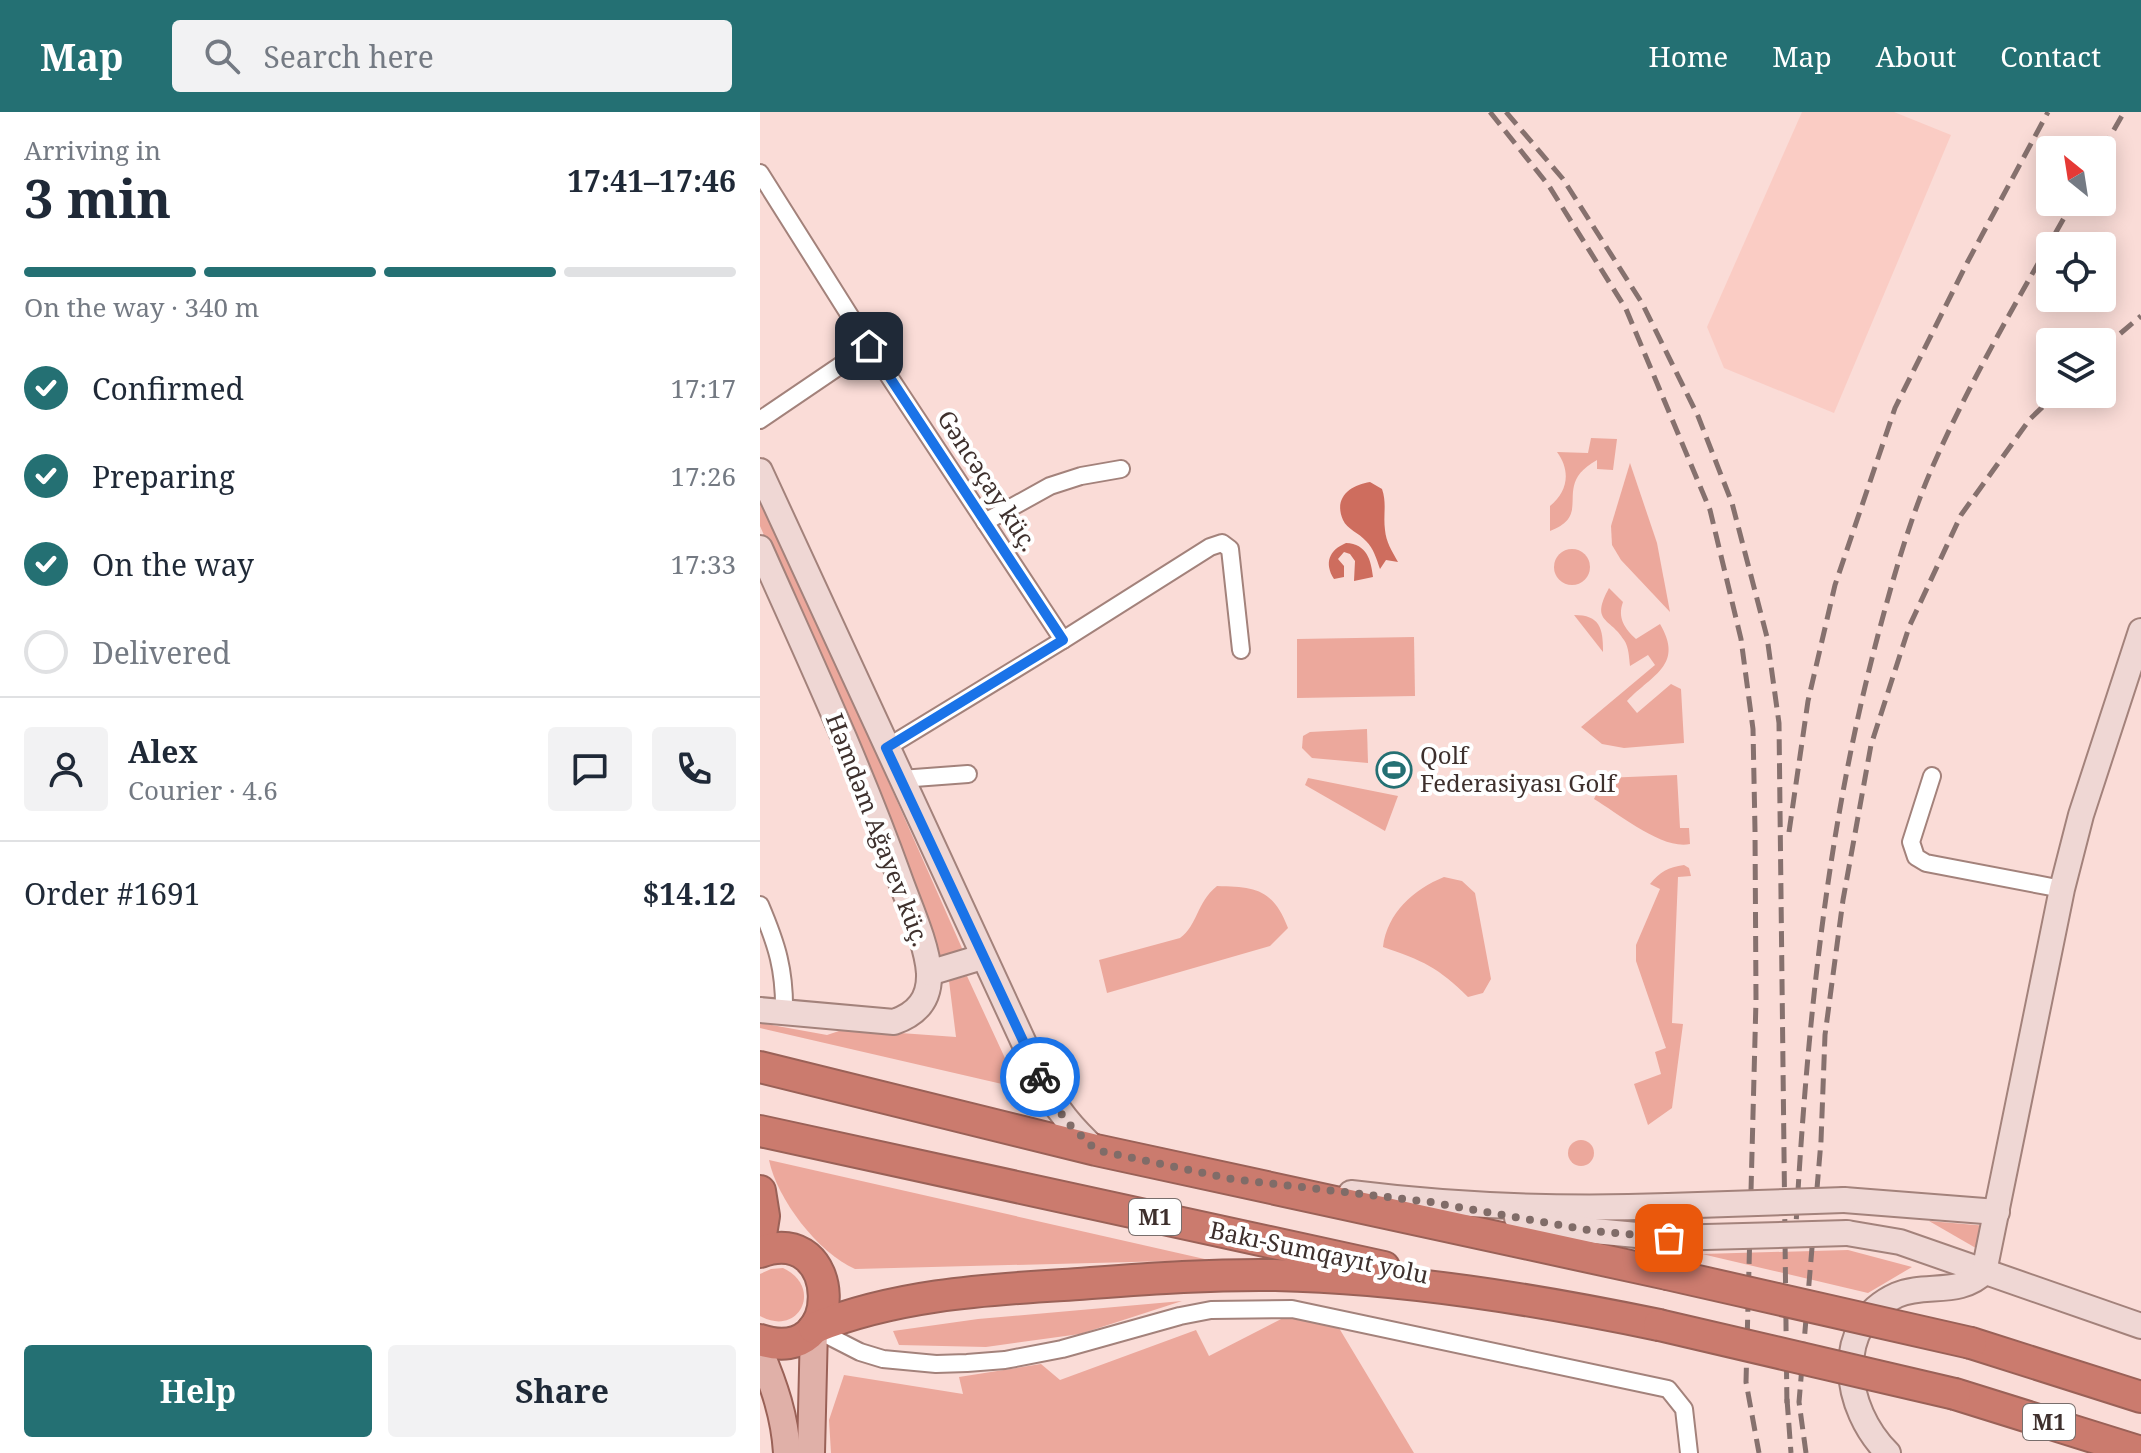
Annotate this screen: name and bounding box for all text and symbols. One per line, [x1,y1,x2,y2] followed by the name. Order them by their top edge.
[172,20,732,92] search box
[40,30,124,82] text: Map
[200,34,244,78] icon: search
[264,36,434,77] text: Search here
[1649,37,1728,75] text: Home
[1772,37,1832,75] text: Map
[1876,37,1956,75] text: About
[2000,37,2101,75] text: Contact
[24,132,161,168] text: Arriving in
[2036,136,2116,216] north arrow
[2036,136,2116,408] map controls
[567,160,736,201] text: 17:41–17:46
[24,162,171,233] text: 3 min
[2036,232,2116,312] button: locate
[24,289,259,325] text: On the way · 340 m
[835,312,903,380] pin
[847,324,891,368] icon: home
[2036,328,2116,408] button: layers
[24,366,68,410] icon: check
[92,368,244,409] text: Confirmed
[670,370,736,406] text: 17:17
[930,403,1046,557] street label: Gəncəçay küç.
[24,454,68,498] icon: check
[92,456,235,497] text: Preparing
[670,458,736,494] text: 17:26
[24,542,68,586] icon: check
[92,544,254,585] text: On the way
[670,546,736,582] text: 17:33
[92,632,231,673] text: Delivered
[819,708,938,951] street label: Həmdəm Ağayev küç.
[24,727,108,811] button: person
[548,727,632,811] button: chat
[652,727,736,811] button: phone
[128,731,198,772] text: Alex
[1420,738,1618,799] place label: Qolf Federasiyası Golf
[1375,751,1413,789] sports icon: Qolf Federasiyası Golf
[128,772,278,808] text: Courier · 4.6
[24,873,201,914] text: Order #1691
[642,873,736,914] text: $14.12
[1000,1037,1080,1117] courier
[1018,1055,1062,1099] icon: bike
[1129,1199,1181,1235] road number: M1
[1635,1204,1703,1272] pin
[1207,1212,1432,1291] street label: Bakı-Sumqayıt yolu
[1647,1216,1691,1260] icon: bag
[24,1345,372,1437] button: Help
[388,1345,736,1437] button: Share
[2023,1404,2075,1440] road number: M1

